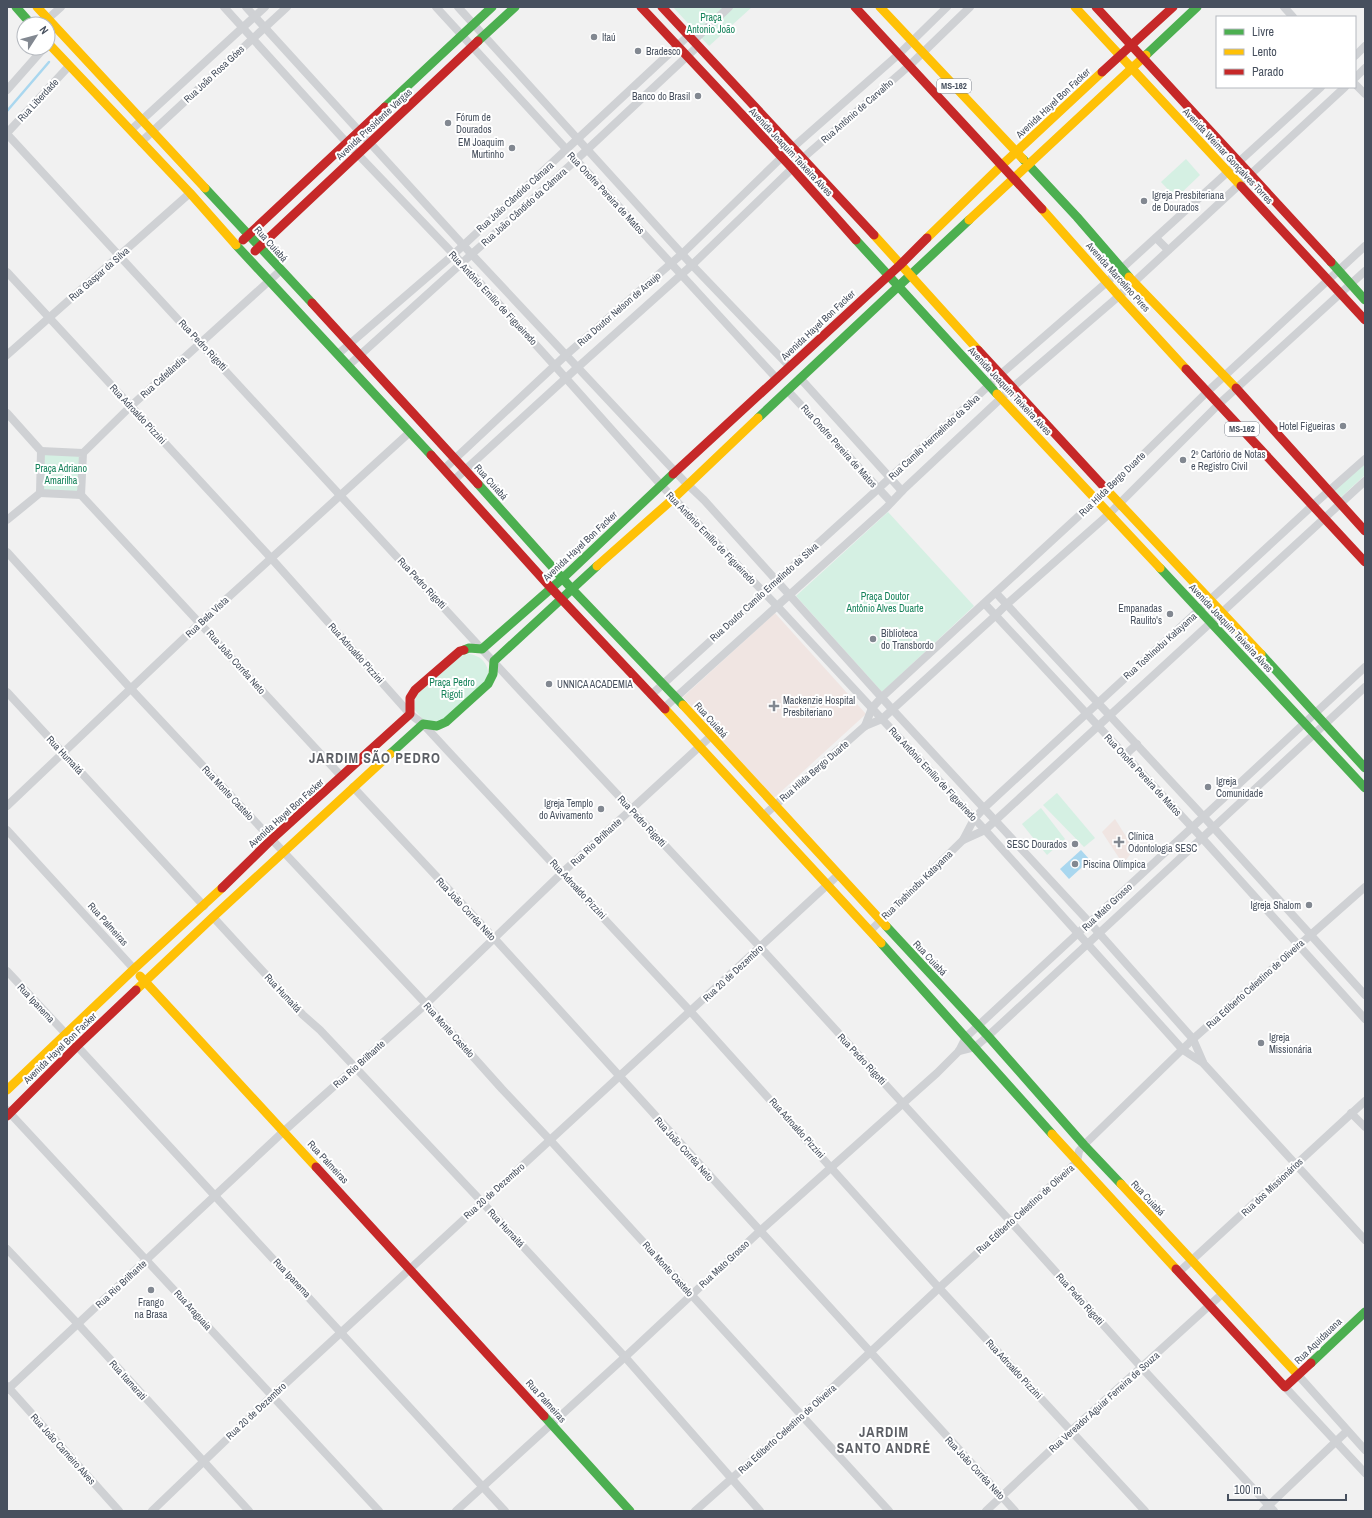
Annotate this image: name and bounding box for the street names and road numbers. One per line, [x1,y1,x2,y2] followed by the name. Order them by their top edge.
[181,43,247,105] street label: Rua João Rosa Góes
[1012,65,1093,142] street label: Avenida Hayel Bon Facker
[15,75,62,124] street label: Rua Liberdade
[818,76,896,146] street label: Rua Antônio de Carvalho
[937,79,971,93] road number: MS-162
[332,85,415,163] street label: Avenida Presidente Vargas
[746,104,836,199] street label: Avenida Joaquim Teixeira Alves
[1179,104,1276,207] street label: Avenida Weimar Gonçalves Torres
[565,149,647,237] street label: Rua Onofre Pereira de Matos
[474,158,557,235] street label: Rua João Cândido Câmara
[478,165,570,249] street label: Rua João Cândido da Câmara
[252,223,291,265] street label: Rua Cuiabá
[1083,239,1153,315] street label: Avenida Marcelino Pires
[66,244,132,304] street label: Rua Gaspar da Silva
[446,248,540,348] street label: Rua Antônio Emílio de Figueiredo
[574,269,664,349] street label: Rua Doutor Nelson de Araujo
[777,287,858,364] street label: Avenida Hayel Bon Facker
[176,317,230,373] street label: Rua Pedro Rigotti
[965,343,1055,438] street label: Avenida Joaquim Teixeira Alves
[137,353,189,401] street label: Rua Cafelândia
[107,381,169,447] street label: Rua Adroaldo Pizzini
[886,391,983,483] street label: Rua Camilo Hermelindo da Silva
[798,402,880,490] street label: Rua Onofre Pereira de Matos
[1225,422,1259,436] road number: MS-162
[1076,449,1148,519] street label: Rua Hilda Bergo Duarte
[472,461,511,503] street label: Rua Cuiabá
[663,489,759,587] street label: Rua Antônio Emílio de Figueiredo
[539,508,620,585] street label: Avenida Hayel Bon Facker
[707,539,821,644] street label: Rua Doutor Camilo Ermelindo da Silva
[395,555,449,611] street label: Rua Pedro Rigotti
[1186,580,1276,675] street label: Avenida Joaquim Teixeira Alves
[183,593,232,640] street label: Rua Bela Vista
[1121,609,1200,682] street label: Rua Toshinobu Katayama
[325,620,387,686] street label: Rua Adroaldo Pizzini
[204,627,269,697] street label: Rua João Corrêa Neto
[692,699,731,741] street label: Rua Cuiabá
[886,724,980,824] street label: Rua Antônio Emílio de Figueiredo
[1102,731,1184,819] street label: Rua Onofre Pereira de Matos
[44,733,87,777] street label: Rua Humaitá
[777,737,852,805] street label: Rua Hilda Bergo Duarte
[199,763,257,823] street label: Rua Monte Castelo
[245,776,327,851] street label: Avenida Hayel Bon Facker
[615,793,669,849] street label: Rua Pedro Rigotti
[568,815,625,869] street label: Rua Rio Brilhante
[879,847,956,922] street label: Rua Toshinobu Katayama
[547,856,609,922] street label: Rua Adroaldo Pizzini
[433,875,499,944] street label: Rua João Corrêa Neto
[1079,880,1135,934] street label: Rua Mato Grosso
[85,899,131,949] street label: Rua Palmeiras
[1203,936,1307,1032] street label: Rua Ediberto Celestino de Oliveira
[910,938,950,979] street label: Rua Cuiabá
[700,941,766,1004] street label: Rua 20 de Dezembro
[262,971,305,1015] street label: Rua Humaitá
[14,981,58,1026] street label: Rua Ipanema
[421,1000,478,1061] street label: Rua Monte Castelo
[20,1009,100,1087] street label: Avenida Hayel Bon Facker
[835,1031,889,1087] street label: Rua Pedro Rigotti
[330,1037,388,1091] street label: Rua Rio Brilhante
[766,1095,828,1161] street label: Rua Adroaldo Pizzini
[652,1114,717,1184] street label: Rua João Corrêa Neto
[305,1138,351,1186] street label: Rua Palmeiras
[1238,1155,1306,1219] street label: Rua dos Missionários
[461,1160,528,1222] street label: Rua 20 de Dezembro
[973,1161,1077,1257] street label: Rua Ediberto Celestino de Oliveira
[1128,1178,1168,1219] street label: Rua Cuiabá
[485,1206,528,1250] street label: Rua Humaitá
[696,1237,752,1291] street label: Rua Mato Grosso
[640,1239,697,1300] street label: Rua Monte Castelo
[270,1256,314,1301] street label: Rua Ipanema
[93,1257,150,1311] street label: Rua Rio Brilhante
[1053,1270,1107,1328] street label: Rua Pedro Rigotti
[171,1287,215,1333] street label: Rua Araguaia
[1292,1315,1345,1367] street label: Rua Aquidauana
[983,1336,1045,1402] street label: Rua Adroaldo Pizzini
[1046,1349,1162,1455] street label: Rua Vereador Aguiar Ferreira de Souza
[107,1357,149,1403] street label: Rua Itamarati
[523,1376,569,1426] street label: Rua Palmeiras
[223,1379,289,1442] street label: Rua 20 de Dezembro
[735,1381,839,1477] street label: Rua Ediberto Celestino de Oliveira
[28,1411,98,1487] street label: Rua João Carneiro Alves
[942,1434,1008,1503] street label: Rua João Corrêa Neto

